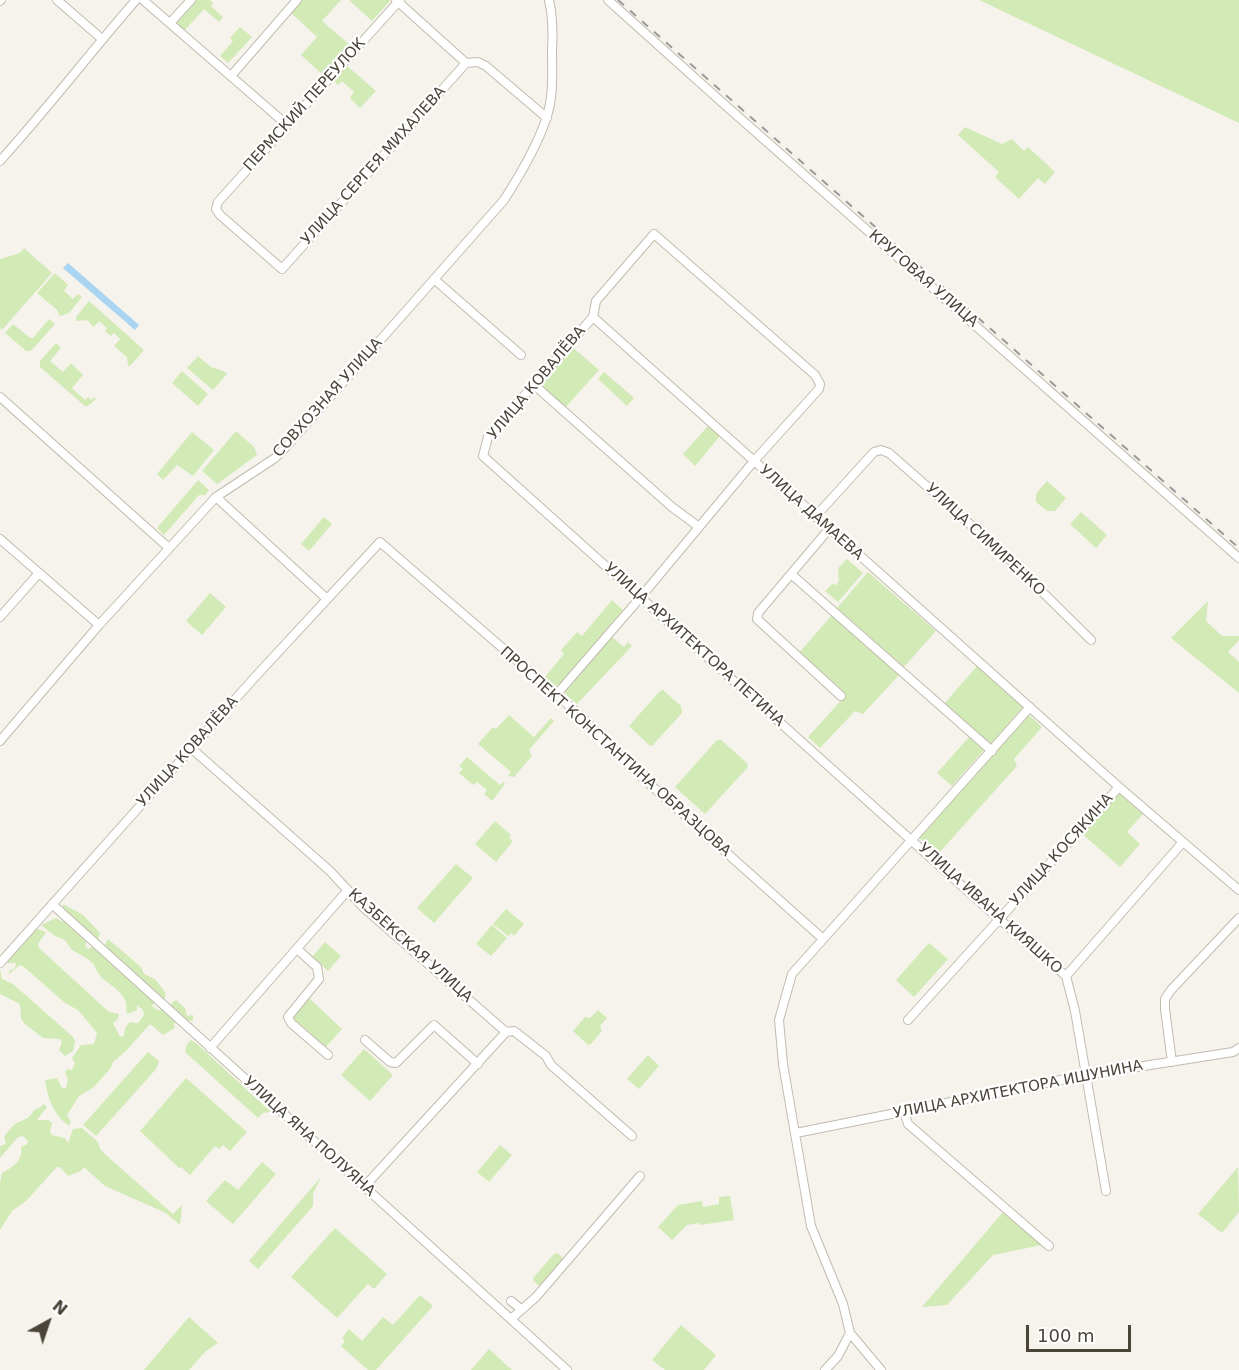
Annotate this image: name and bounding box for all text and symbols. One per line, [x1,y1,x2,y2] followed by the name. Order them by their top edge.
[240,35,370,175] street label: ПЕРМСКИЙ ПЕРЕУЛОК
[298,83,450,249] street label: УЛИЦА СЕРГЕЯ МИХАЛЕВА
[865,227,981,331] street label: КРУГОВАЯ УЛИЦА
[484,323,590,443] street label: УЛИЦА КОВАЛЁВА
[270,335,386,461] street label: СОВХОЗНАЯ УЛИЦА
[755,462,867,564] street label: УЛИЦА ДАМАЕВА
[922,480,1048,600] street label: УЛИЦА СИМИРЕНКО
[600,559,788,731] street label: УЛИЦА АРХИТЕКТОРА ПЕТИНА
[496,643,734,861] street label: ПРОСПЕКТ КОНСТАНТИНА ОБРАЗЦОВА
[134,693,242,811] street label: УЛИЦА КОВАЛЁВА
[1007,790,1117,910] street label: УЛИЦА КОСЯКИНА
[914,840,1066,978] street label: УЛИЦА ИВАНА КИЯШКО
[344,885,476,1007] street label: КАЗБЕКСКАЯ УЛИЦА
[892,1057,1144,1123] street label: УЛИЦА АРХИТЕКТОРА ИШУНИНА
[240,1073,378,1201] street label: УЛИЦА ЯНА ПОЛУЯНА
[18,1292,78,1352] north arrow
[49,1296,71,1319] text: N
[1029,1313,1134,1351] scale bar
[1037,1325,1095,1346] text: 100 m

